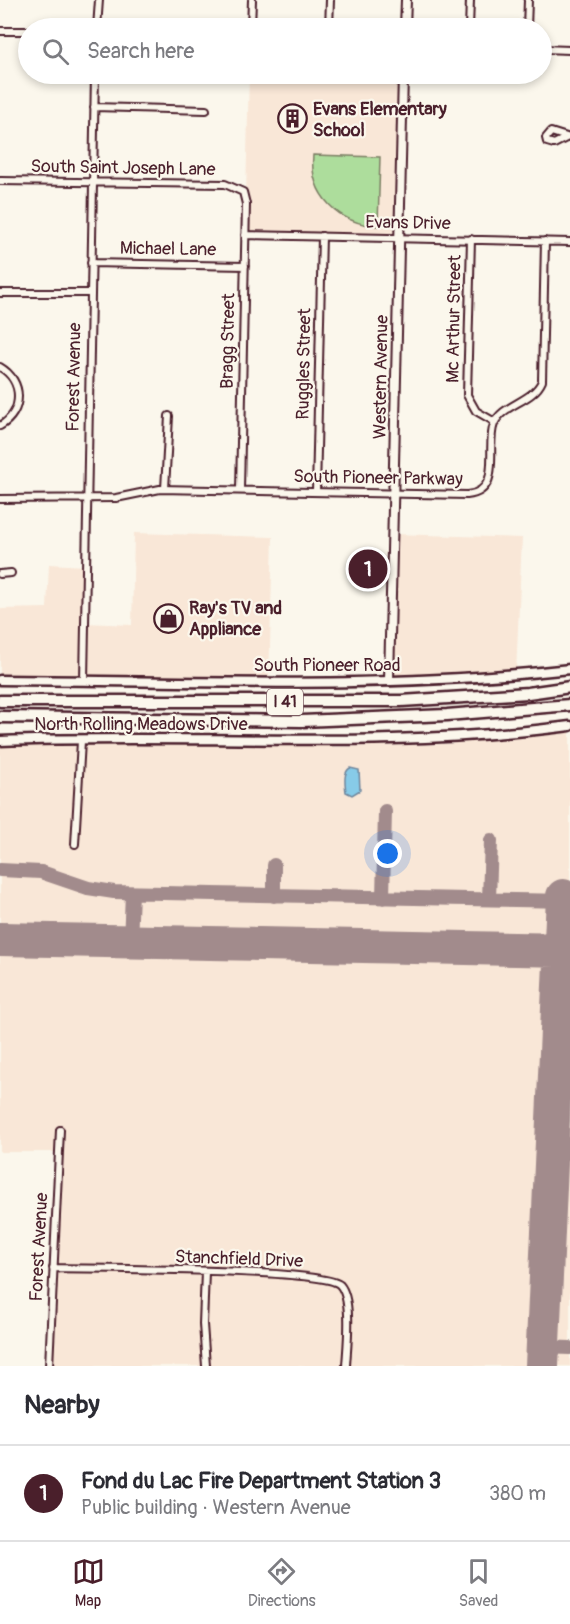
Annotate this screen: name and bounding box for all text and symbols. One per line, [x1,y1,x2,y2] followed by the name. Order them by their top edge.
[18,18,552,84] search box
[39,35,72,68] icon: search
[87,37,194,65] text: Search here
[313,98,447,142] place label: Evans Elementary School
[276,103,308,135] building icon: Evans Elementary School
[30,155,216,181] street label: South Saint Joseph Lane
[365,211,451,235] street label: Evans Drive
[120,237,216,261] street label: Michael Lane
[441,254,467,383] street label: Mc Arthur Street
[216,292,240,389] street label: Bragg Street
[292,307,316,420] street label: Ruggles Street
[368,315,394,439] street label: Western Avenue
[62,322,86,432] street label: Forest Avenue
[293,465,463,491] street label: South Pioneer Parkway
[348,546,388,592] pin: 1
[189,597,282,641] place label: Ray's TV and Appliance
[152,602,184,634] shop icon: Ray's TV and Appliance
[254,654,401,677] street label: South Pioneer Road
[267,689,303,715] road number: I 41
[34,713,248,736] street label: North Rolling Meadows Drive
[373,839,402,868] your location
[25,1192,53,1302] street label: Forest Avenue
[175,1245,304,1273] street label: Stanchfield Drive
[24,1389,100,1421] text: Nearby
[81,1467,441,1495] text: Fond du Lac Fire Department Station 3
[40,1481,47,1506] text: 1
[489,1481,546,1506] text: 380 m
[81,1495,351,1520] text: Public building · Western Avenue
[72,1555,105,1611] tab: Map
[248,1555,316,1611] tab: Directions
[459,1555,498,1611] tab: Saved

